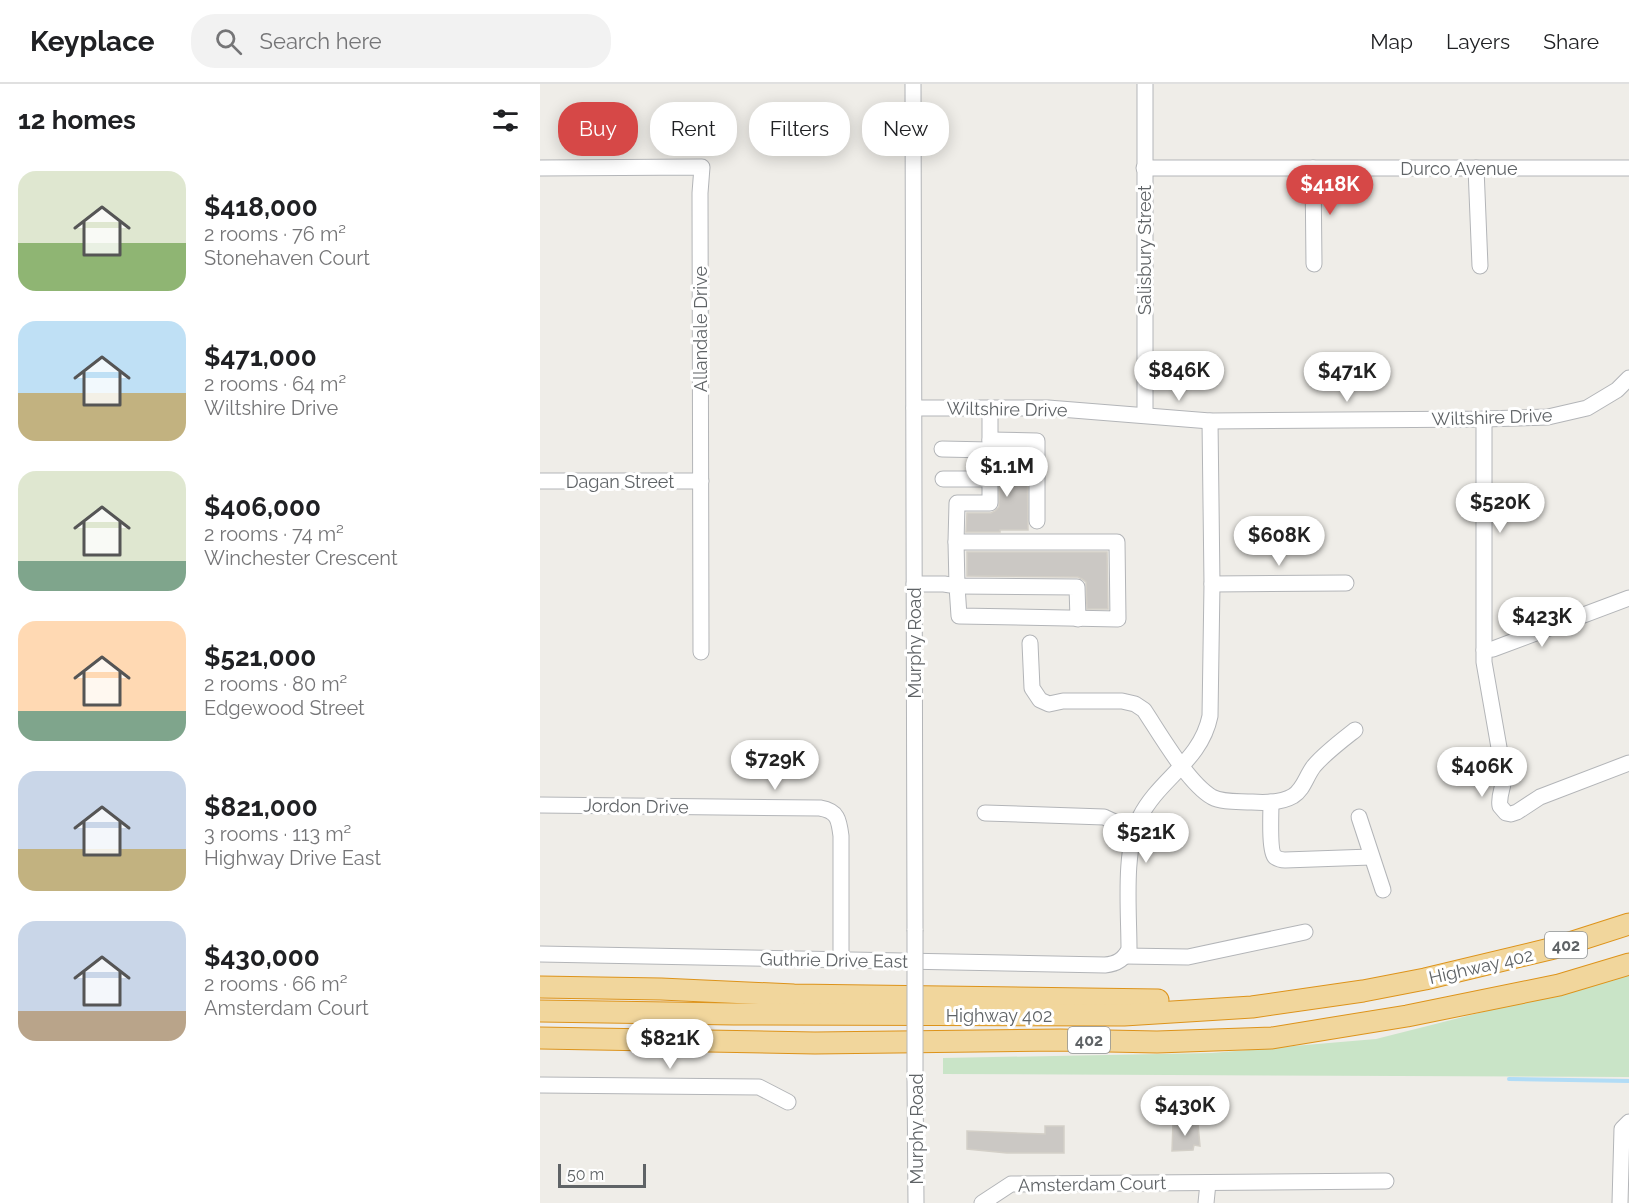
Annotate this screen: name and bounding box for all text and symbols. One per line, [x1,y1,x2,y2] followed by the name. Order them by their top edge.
[191,14,611,68] search box
[30,25,155,58] text: Keyplace
[212,25,245,58] icon: search
[260,28,382,54] text: Search here
[1370,29,1413,54] text: Map
[1446,29,1510,54] text: Layers
[1543,29,1599,54] text: Share
[558,102,638,156] chip: Buy
[650,102,737,156] chip: Rent
[749,102,850,156] chip: Filters
[862,102,949,156] chip: New
[489,104,522,137] icon: filters
[18,105,136,135] text: 12 homes
[1400,158,1518,179] street label: Durco Avenue
[1288,165,1372,216] pin: $418K
[1300,172,1360,196] text: $418K
[1134,185,1155,315] street label: Salisbury Street
[204,192,318,222] text: $418,000
[66,195,138,267] icon: home
[204,222,346,246] text: 2 rooms · 76 m²
[204,246,370,270] text: Stonehaven Court
[690,265,711,392] street label: Allandale Drive
[204,342,317,372] text: $471,000
[66,345,138,417] icon: home
[1137,351,1221,402] pin: $846K
[1305,352,1389,403] pin: $471K
[1148,358,1210,382] text: $846K
[1318,359,1376,383] text: $471K
[204,372,346,396] text: 2 rooms · 64 m²
[204,396,338,420] text: Wiltshire Drive
[946,397,1068,421] street label: Wiltshire Drive
[1431,404,1553,430] street label: Wiltshire Drive
[965,447,1049,498] pin: $1.1M
[980,454,1034,478] text: $1.1M
[566,471,674,492] street label: Dagan Street
[1458,483,1542,534] pin: $520K
[1470,490,1530,514] text: $520K
[204,492,321,522] text: $406,000
[66,495,138,567] icon: home
[1237,516,1321,567] pin: $608K
[204,522,344,546] text: 2 rooms · 74 m²
[1248,523,1310,547] text: $608K
[204,546,398,570] text: Winchester Crescent
[904,587,925,699] street label: Murphy Road
[1500,597,1584,648] pin: $423K
[1512,604,1572,628] text: $423K
[204,642,316,672] text: $521,000
[66,645,138,717] icon: home
[204,672,347,696] text: 2 rooms · 80 m²
[204,696,365,720] text: Edgewood Street
[733,740,817,791] pin: $729K
[745,747,805,771] text: $729K
[1440,747,1524,798] pin: $406K
[1451,754,1513,778] text: $406K
[204,792,318,822] text: $821,000
[66,795,138,867] icon: home
[583,795,689,817] street label: Jordon Drive
[1104,813,1188,864] pin: $521K
[1117,820,1175,844] text: $521K
[204,822,351,846] text: 3 rooms · 113 m²
[204,846,381,870] text: Highway Drive East
[1545,932,1587,958] road number: 402
[204,942,320,972] text: $430,000
[1427,944,1535,988] street label: Highway 402
[66,945,138,1017] icon: home
[760,948,908,972] street label: Guthrie Drive East
[204,972,347,996] text: 2 rooms · 66 m²
[204,996,369,1020] text: Amsterdam Court
[946,1005,1052,1026] street label: Highway 402
[628,1019,712,1070] pin: $821K
[640,1026,700,1050] text: $821K
[1068,1027,1110,1053] road number: 402
[906,1073,927,1185] street label: Murphy Road
[1143,1086,1227,1137] pin: $430K
[1155,1093,1215,1117] text: $430K
[558,1161,646,1188] scale bar
[567,1165,604,1184] text: 50 m
[1018,1172,1166,1196] street label: Amsterdam Court

